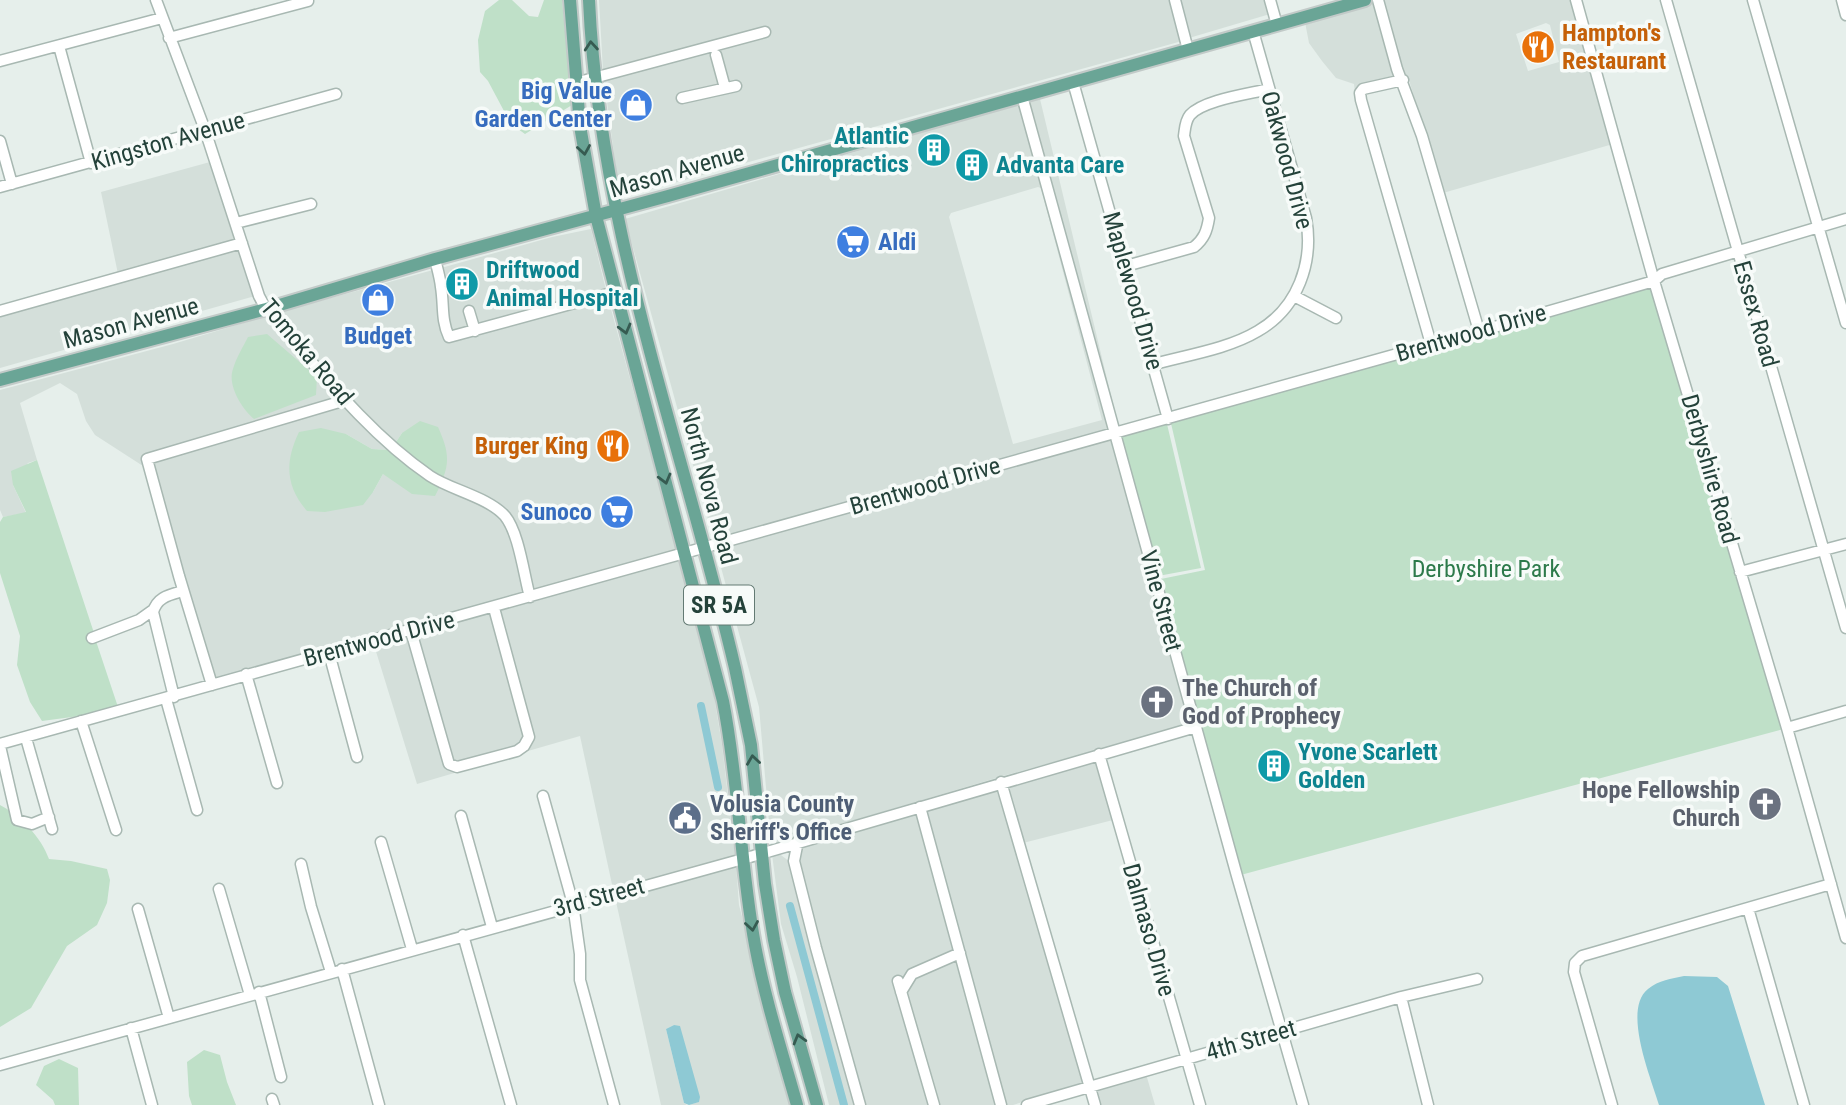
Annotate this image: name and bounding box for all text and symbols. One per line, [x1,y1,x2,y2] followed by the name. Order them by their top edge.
[1562,19,1666,75] place label: Hampton's Restaurant
[1519,28,1557,66] restaurant icon: Hampton's Restaurant
[584,40,599,52] one-way arrow
[474,77,612,133] place label: Big Value Garden Center
[617,86,655,124] shop icon: Big Value Garden Center
[1255,88,1319,232] street label: Oakwood Drive
[88,106,248,176] street label: Kingston Avenue
[781,122,909,178] place label: Atlantic Chiropractics
[915,131,953,169] building icon: Atlantic Chiropractics
[606,138,748,204] street label: Mason Avenue
[576,144,591,155] one-way arrow
[953,146,991,184] building icon: Advanta Care
[996,151,1124,179] place label: Advanta Care
[1097,209,1169,373] street label: Maplewood Drive
[834,223,872,261] supermarket icon: Aldi
[878,228,916,256] place label: Aldi
[486,256,639,312] place label: Driftwood Animal Hospital
[1727,258,1785,370] street label: Essex Road
[443,265,481,303] building icon: Driftwood Animal Hospital
[359,281,397,319] shop icon: Budget
[60,292,202,354] street label: Mason Avenue
[255,293,359,411] street label: Tomoka Road
[1393,298,1549,368] street label: Brentwood Drive
[344,322,412,350] place label: Budget
[616,323,631,335] one-way arrow
[1675,391,1745,547] street label: Derbyshire Road
[675,405,743,567] street label: North Nova Road
[594,427,632,465] restaurant icon: Burger King
[475,432,588,460] place label: Burger King
[847,451,1003,521] street label: Brentwood Drive
[657,473,671,485] one-way arrow
[598,493,636,531] supermarket icon: Sunoco
[521,498,592,526] place label: Sunoco
[1134,547,1188,655] street label: Vine Street
[1412,555,1561,583] park label: Derbyshire Park
[684,586,754,624] road number: SR 5A
[300,605,458,673] street label: Brentwood Drive
[1182,674,1341,730] place label: The Church of God of Prophecy
[1138,683,1176,721] church icon: The Church of God of Prophecy
[1298,738,1438,794] place label: Yvone Scarlett Golden
[1255,747,1293,785] building icon: Yvone Scarlett Golden
[745,754,760,766] one-way arrow
[1582,776,1740,832] place label: Hope Fellowship Church
[1746,785,1784,823] church icon: Hope Fellowship Church
[710,790,854,846] place label: Volusia County Sheriff's Office
[666,799,704,837] public building icon: Volusia County Sheriff's Office
[1117,860,1181,1000] street label: Dalmaso Drive
[551,871,647,923] street label: 3rd Street
[744,920,759,932] one-way arrow
[1203,1014,1299,1066] street label: 4th Street
[792,1034,807,1046] one-way arrow

